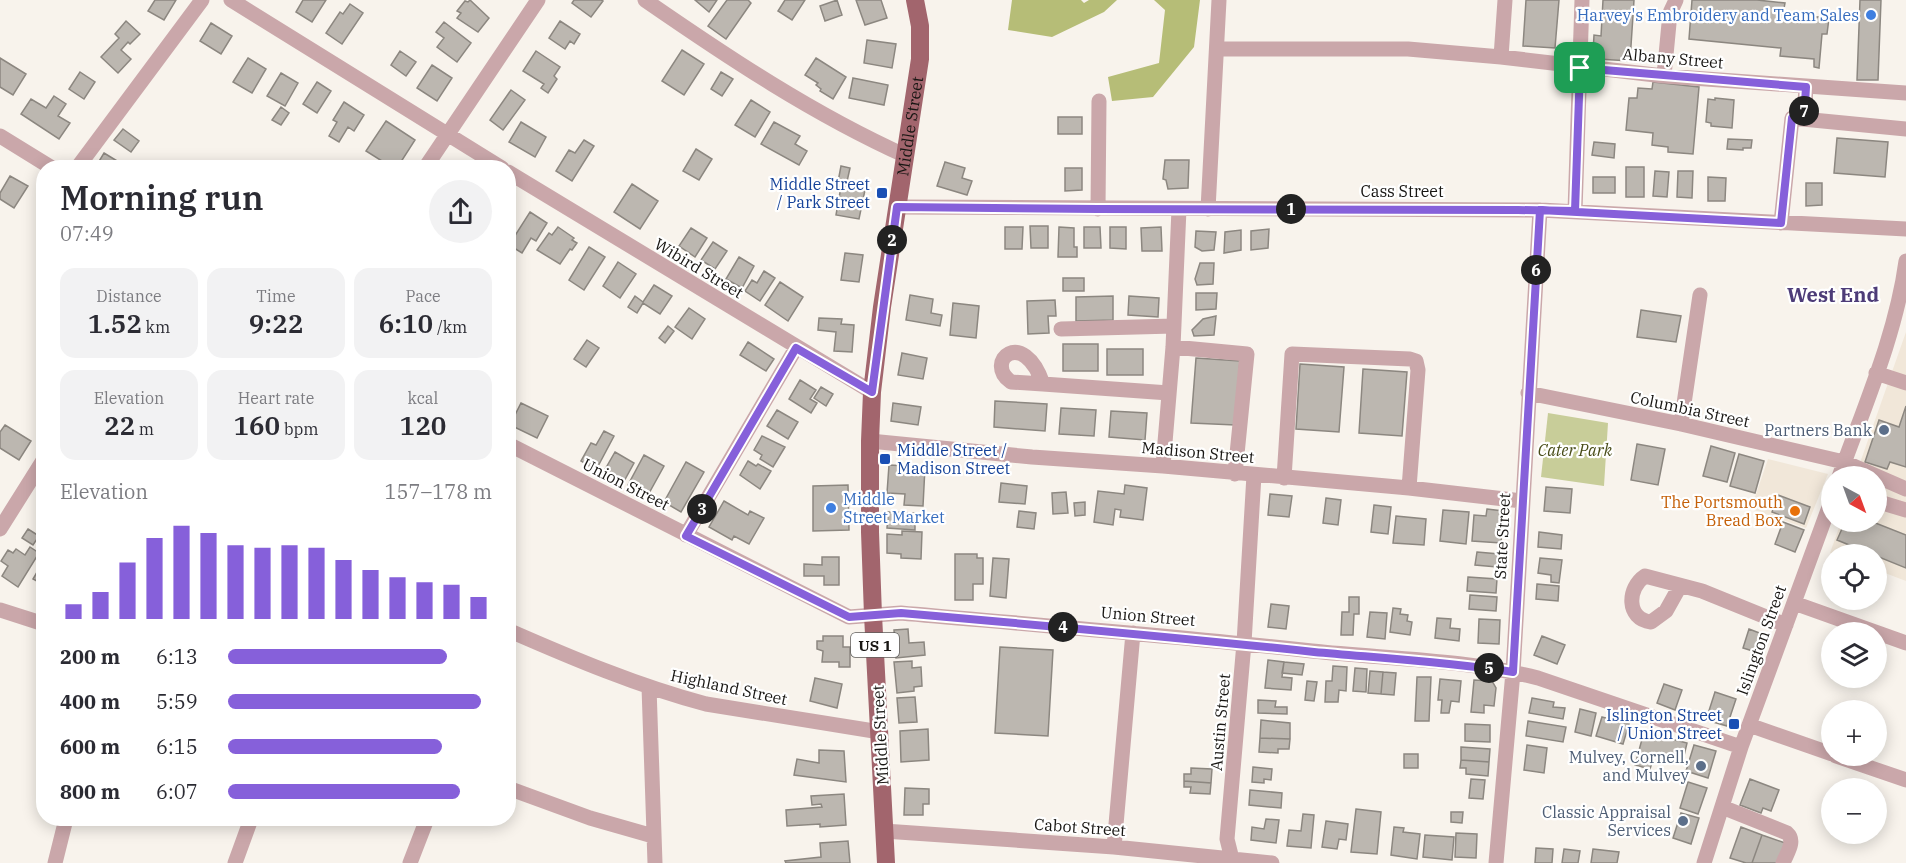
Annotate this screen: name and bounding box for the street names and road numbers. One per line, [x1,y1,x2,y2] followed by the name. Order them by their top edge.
[1622,44,1725,72] street label: Albany Street
[892,75,927,177] street label: Middle Street
[1360,181,1444,201] street label: Cass Street
[651,234,747,303] street label: Wibird Street
[1629,387,1752,431] street label: Columbia Street
[1141,437,1256,467] street label: Madison Street
[579,454,673,515] street label: Union Street
[1490,492,1514,580] street label: State Street
[1732,582,1790,698] street label: Islington Street
[1100,602,1197,630] street label: Union Street
[851,633,899,657] road number: US 1
[669,665,789,709] street label: Highland Street
[1206,672,1234,772] street label: Austin Street
[867,684,893,786] street label: Middle Street
[1033,814,1127,840] street label: Cabot Street

